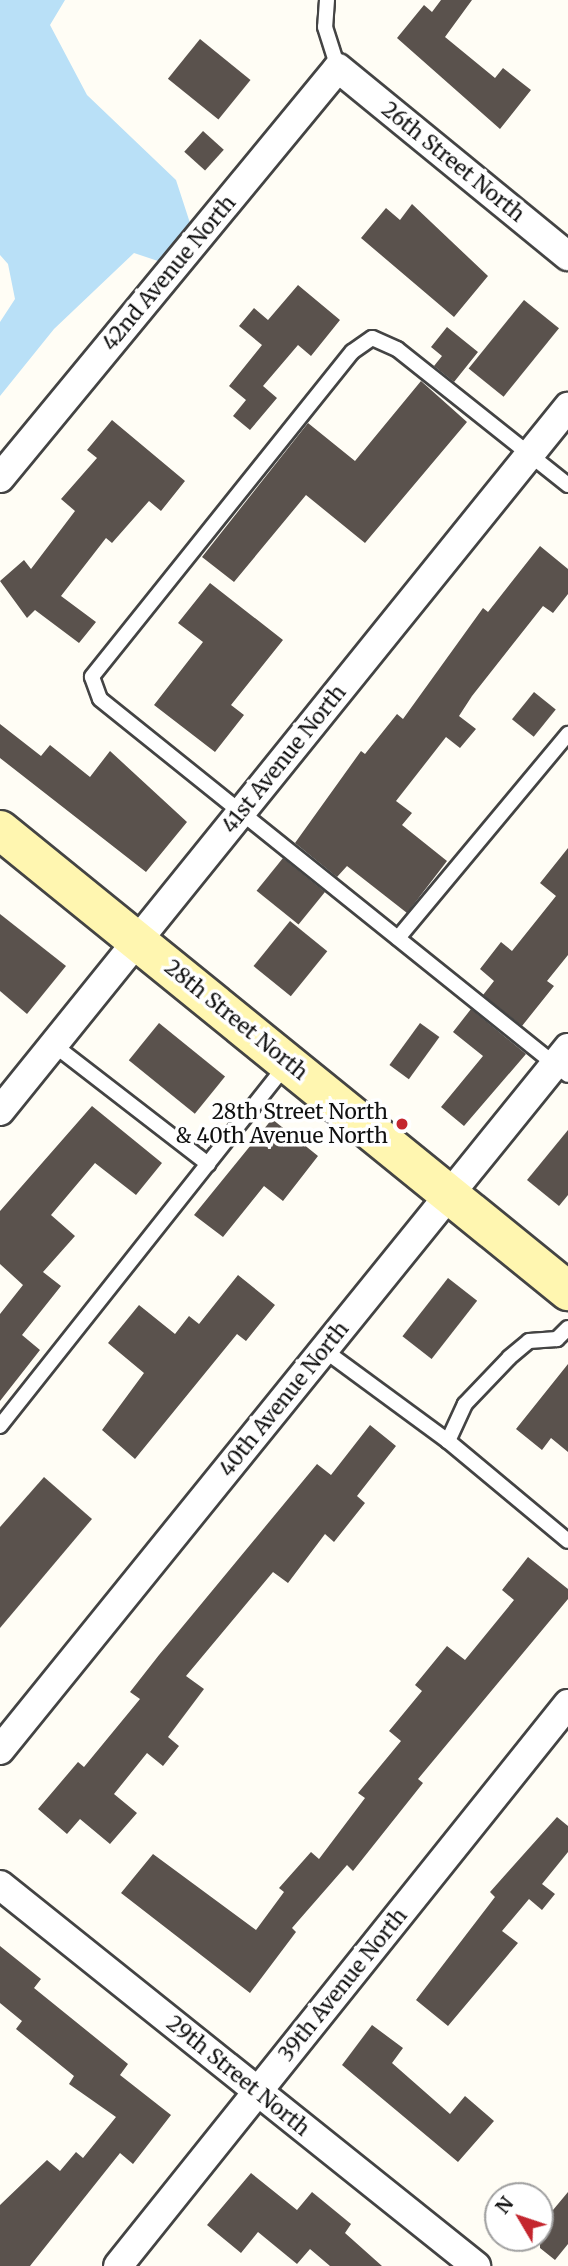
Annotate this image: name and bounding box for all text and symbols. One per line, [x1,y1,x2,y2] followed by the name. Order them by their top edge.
[377,97,529,227] street label: 26th Street North
[97,191,241,355] street label: 42nd Avenue North
[217,680,351,838] street label: 41st Avenue North
[160,955,312,1085] street label: 28th Street North
[176,1099,388,1149] place label: 28th Street North & 40th Avenue North
[394,1116,410,1132] marker: 28th Street North & 40th Avenue North
[214,1317,354,1481] street label: 40th Avenue North
[274,1903,412,2067] street label: 39th Avenue North
[162,2011,314,2141] street label: 29th Street North
[484,2182,554,2252] north arrow
[490,2192,518,2218] text: N

